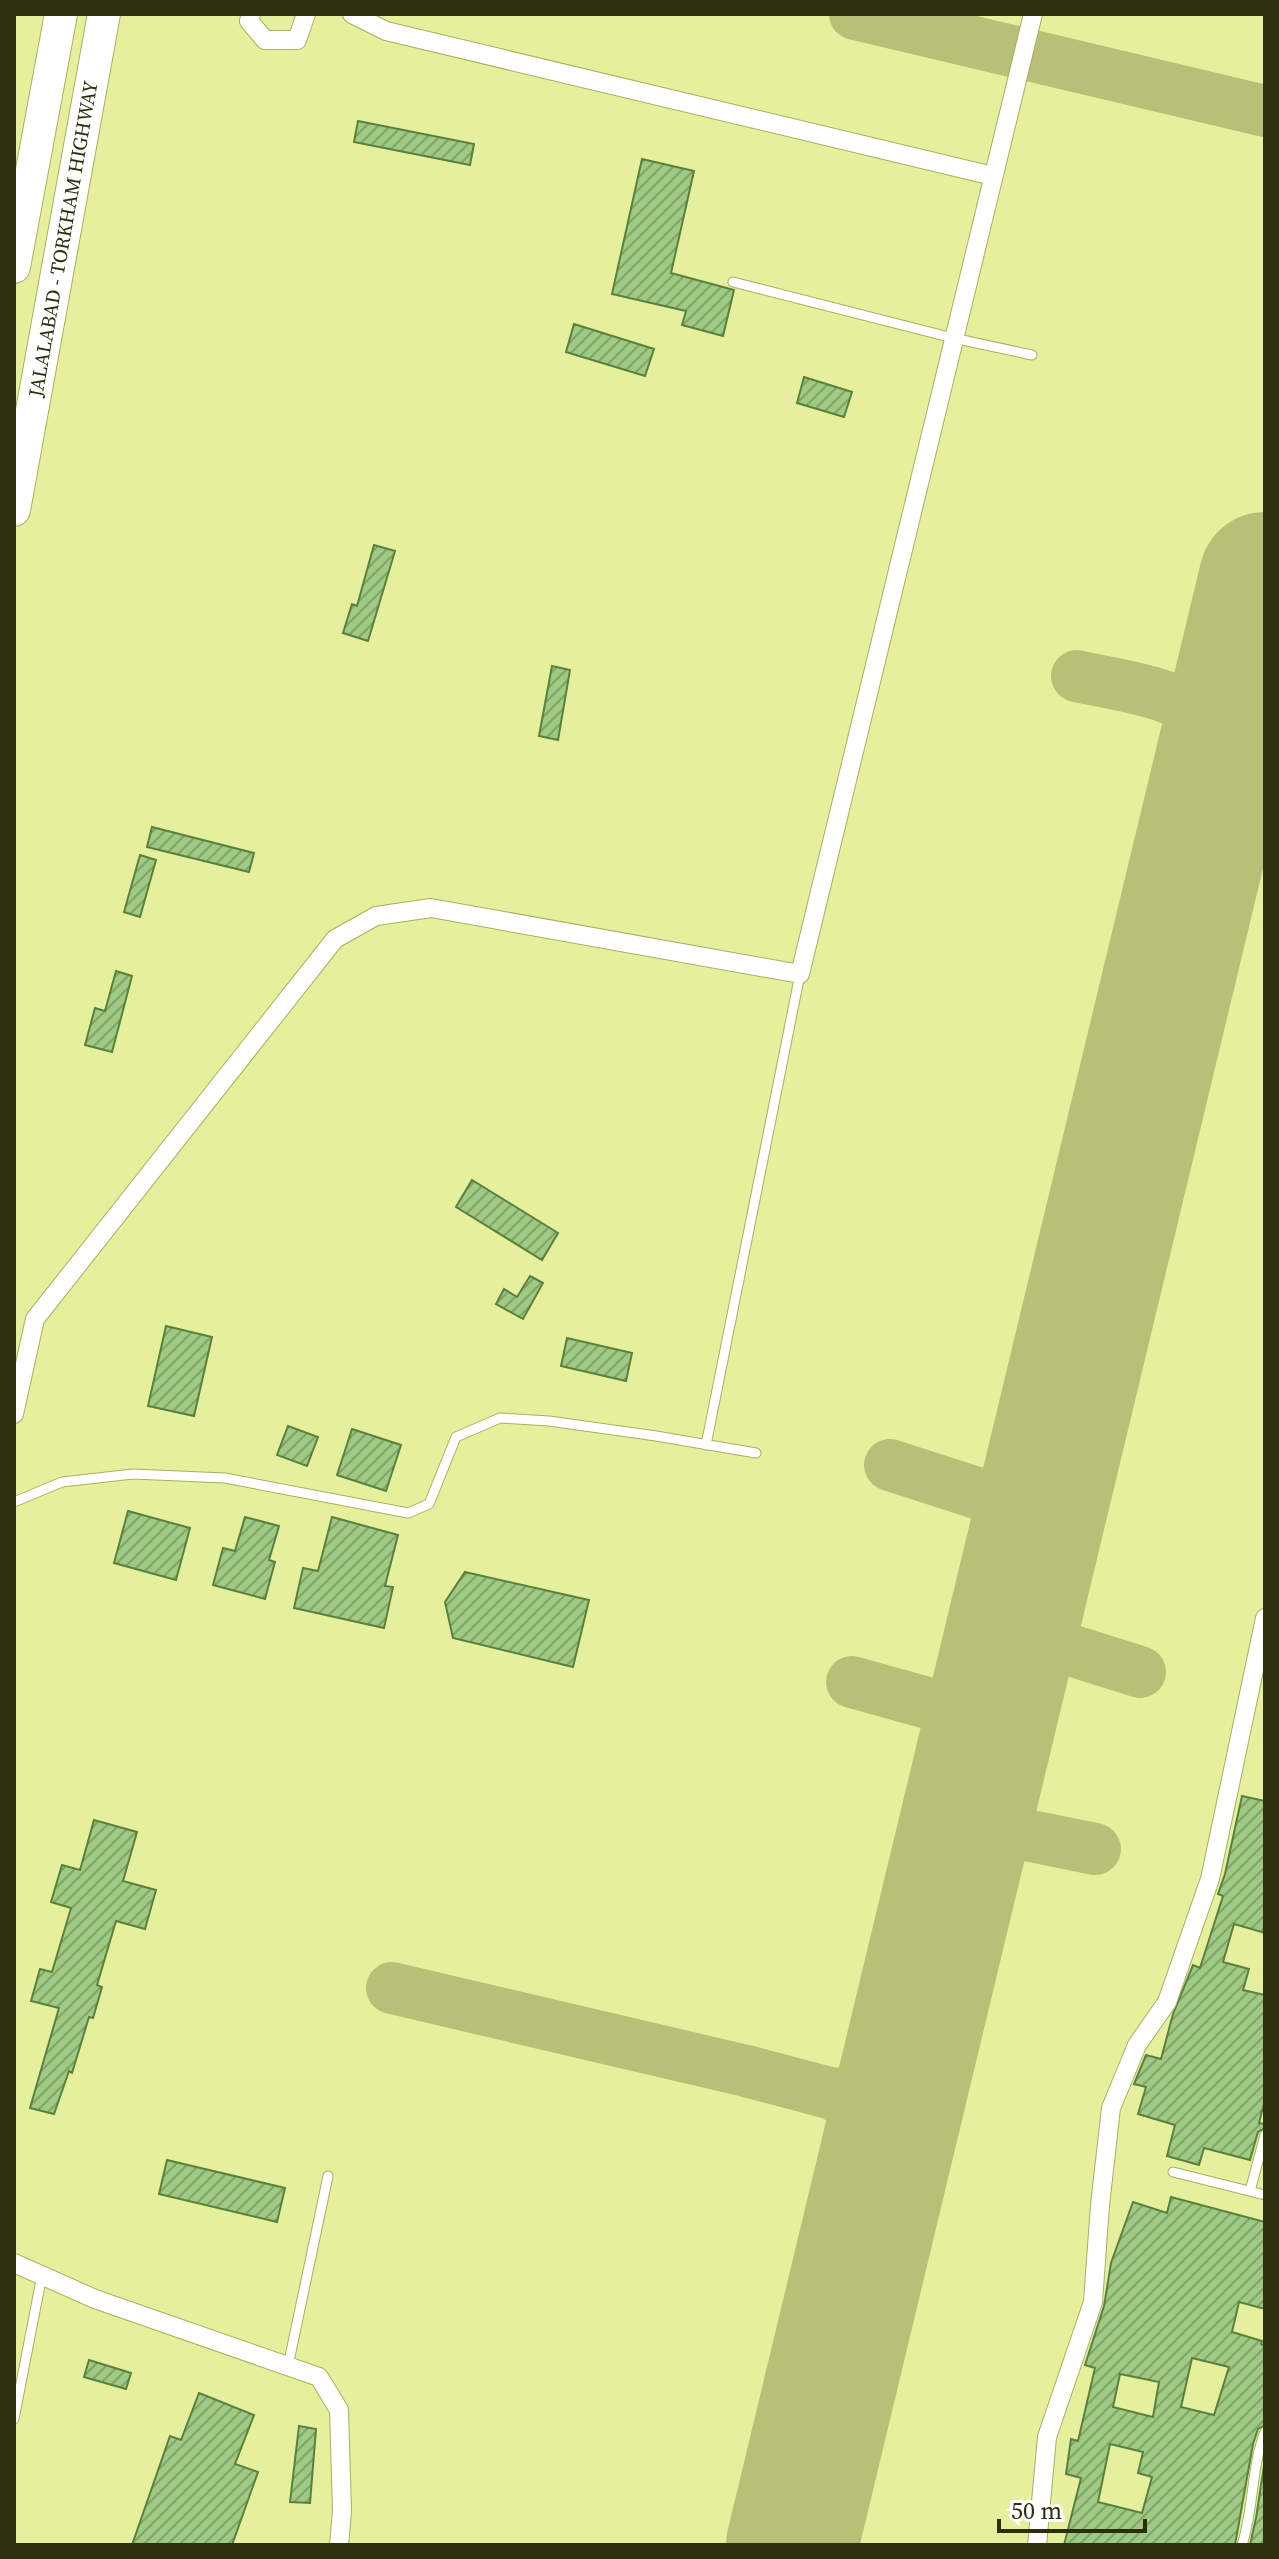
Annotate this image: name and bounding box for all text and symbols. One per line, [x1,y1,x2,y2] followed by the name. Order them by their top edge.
[21,78,105,400] street label: JALALABAD - TORKHAM HIGHWAY
[999,2483,1145,2533] scale bar
[1011,2494,1062,2527] text: 50 m

